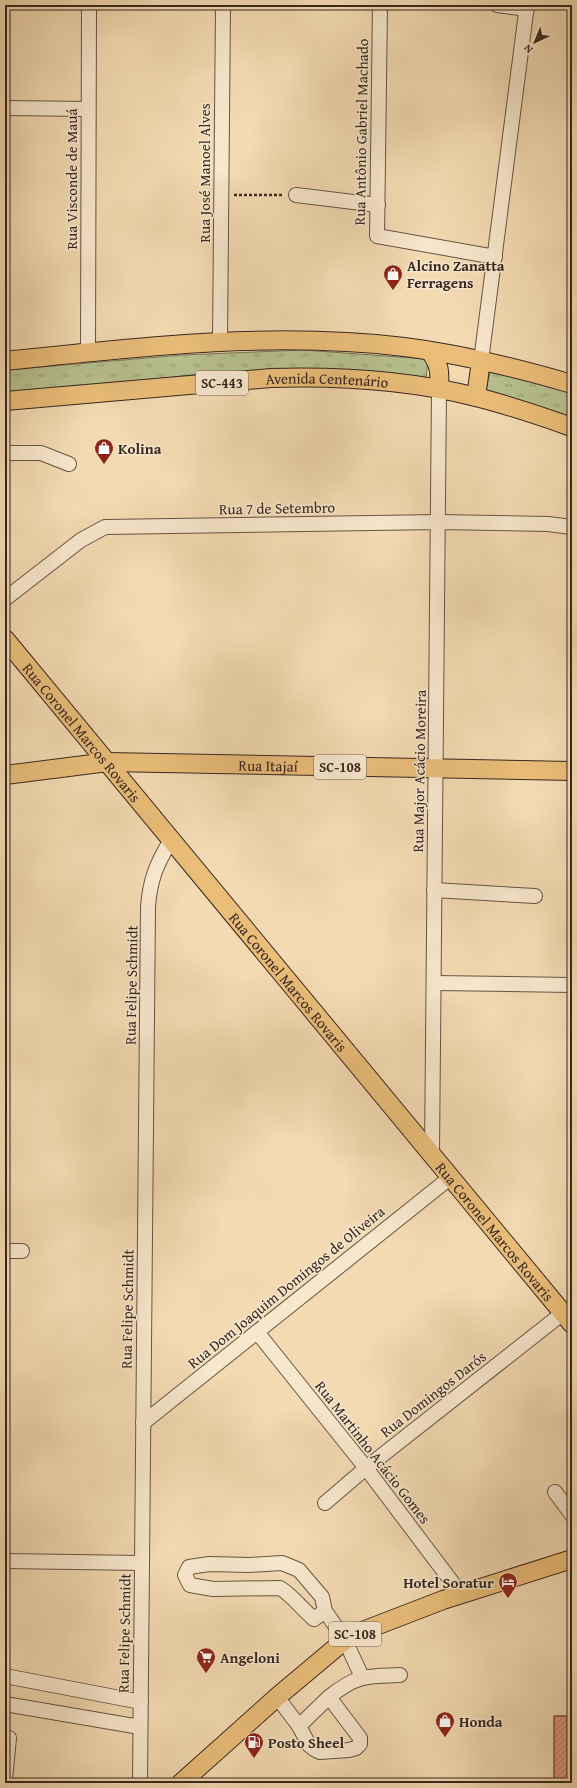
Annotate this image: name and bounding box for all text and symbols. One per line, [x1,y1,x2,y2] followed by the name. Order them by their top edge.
[515,22,555,62] north arrow
[349,38,373,226] street label: Rua Antônio Gabriel Machado
[519,40,536,58] text: N
[194,103,215,243] street label: Rua José Manoel Alves
[61,108,82,250] street label: Rua Visconde de Mauá
[407,255,505,293] place label: Alcino Zanatta Ferragens
[382,263,404,291] shop icon: Alcino Zanatta Ferragens
[265,367,390,392] street label: Avenida Centenário
[196,371,248,395] road number: SC-443
[93,437,115,465] shop icon: Kolina
[118,438,162,459] place label: Kolina
[219,496,336,520] street label: Rua 7 de Setembro
[18,658,146,806] street label: Rua Coronel Marcos Rovaris
[407,690,431,852] street label: Rua Major Acácio Moreira
[238,754,299,776] street label: Rua Itajaí
[314,755,366,779] road number: SC-108
[225,908,353,1056] street label: Rua Coronel Marcos Rovaris
[119,924,143,1045] street label: Rua Felipe Schmidt
[431,1157,559,1306] street label: Rua Coronel Marcos Rovaris
[183,1201,389,1373] street label: Rua Dom Joaquim Domingos de Oliveira
[115,1248,139,1369] street label: Rua Felipe Schmidt
[376,1346,490,1442] street label: Rua Domingos Darós
[310,1376,436,1528] street label: Rua Martinho Acácio Gomes
[497,1571,519,1599] hotel icon: Hotel Soratur
[112,1572,136,1693] street label: Rua Felipe Schmidt
[403,1572,494,1593] place label: Hotel Soratur
[329,1622,381,1646] road number: SC-108
[195,1646,217,1674] supermarket icon: Angeloni
[220,1647,280,1668] place label: Angeloni
[434,1710,456,1738] shop icon: Honda
[459,1711,503,1732] place label: Honda
[243,1731,265,1759] fuel station icon: Posto Sheel
[268,1732,345,1753] place label: Posto Sheel

